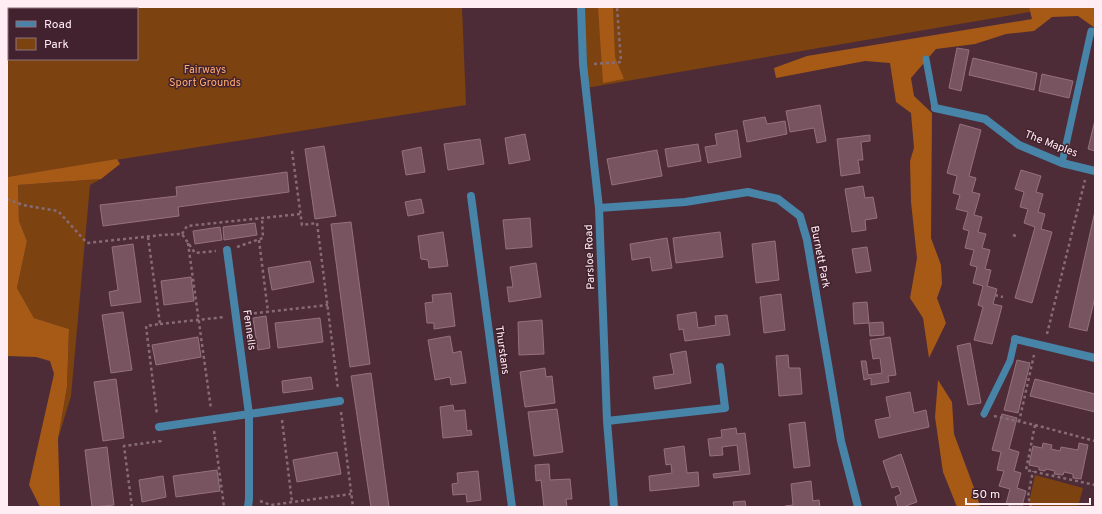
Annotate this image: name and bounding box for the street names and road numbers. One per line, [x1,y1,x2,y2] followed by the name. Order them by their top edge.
[1022,127,1080,161] street label: The Maples
[582,224,598,290] street label: Parsloe Road
[807,225,833,290] street label: Burnett Park
[239,309,259,351] street label: Fennells
[492,325,512,375] street label: Thurstans

